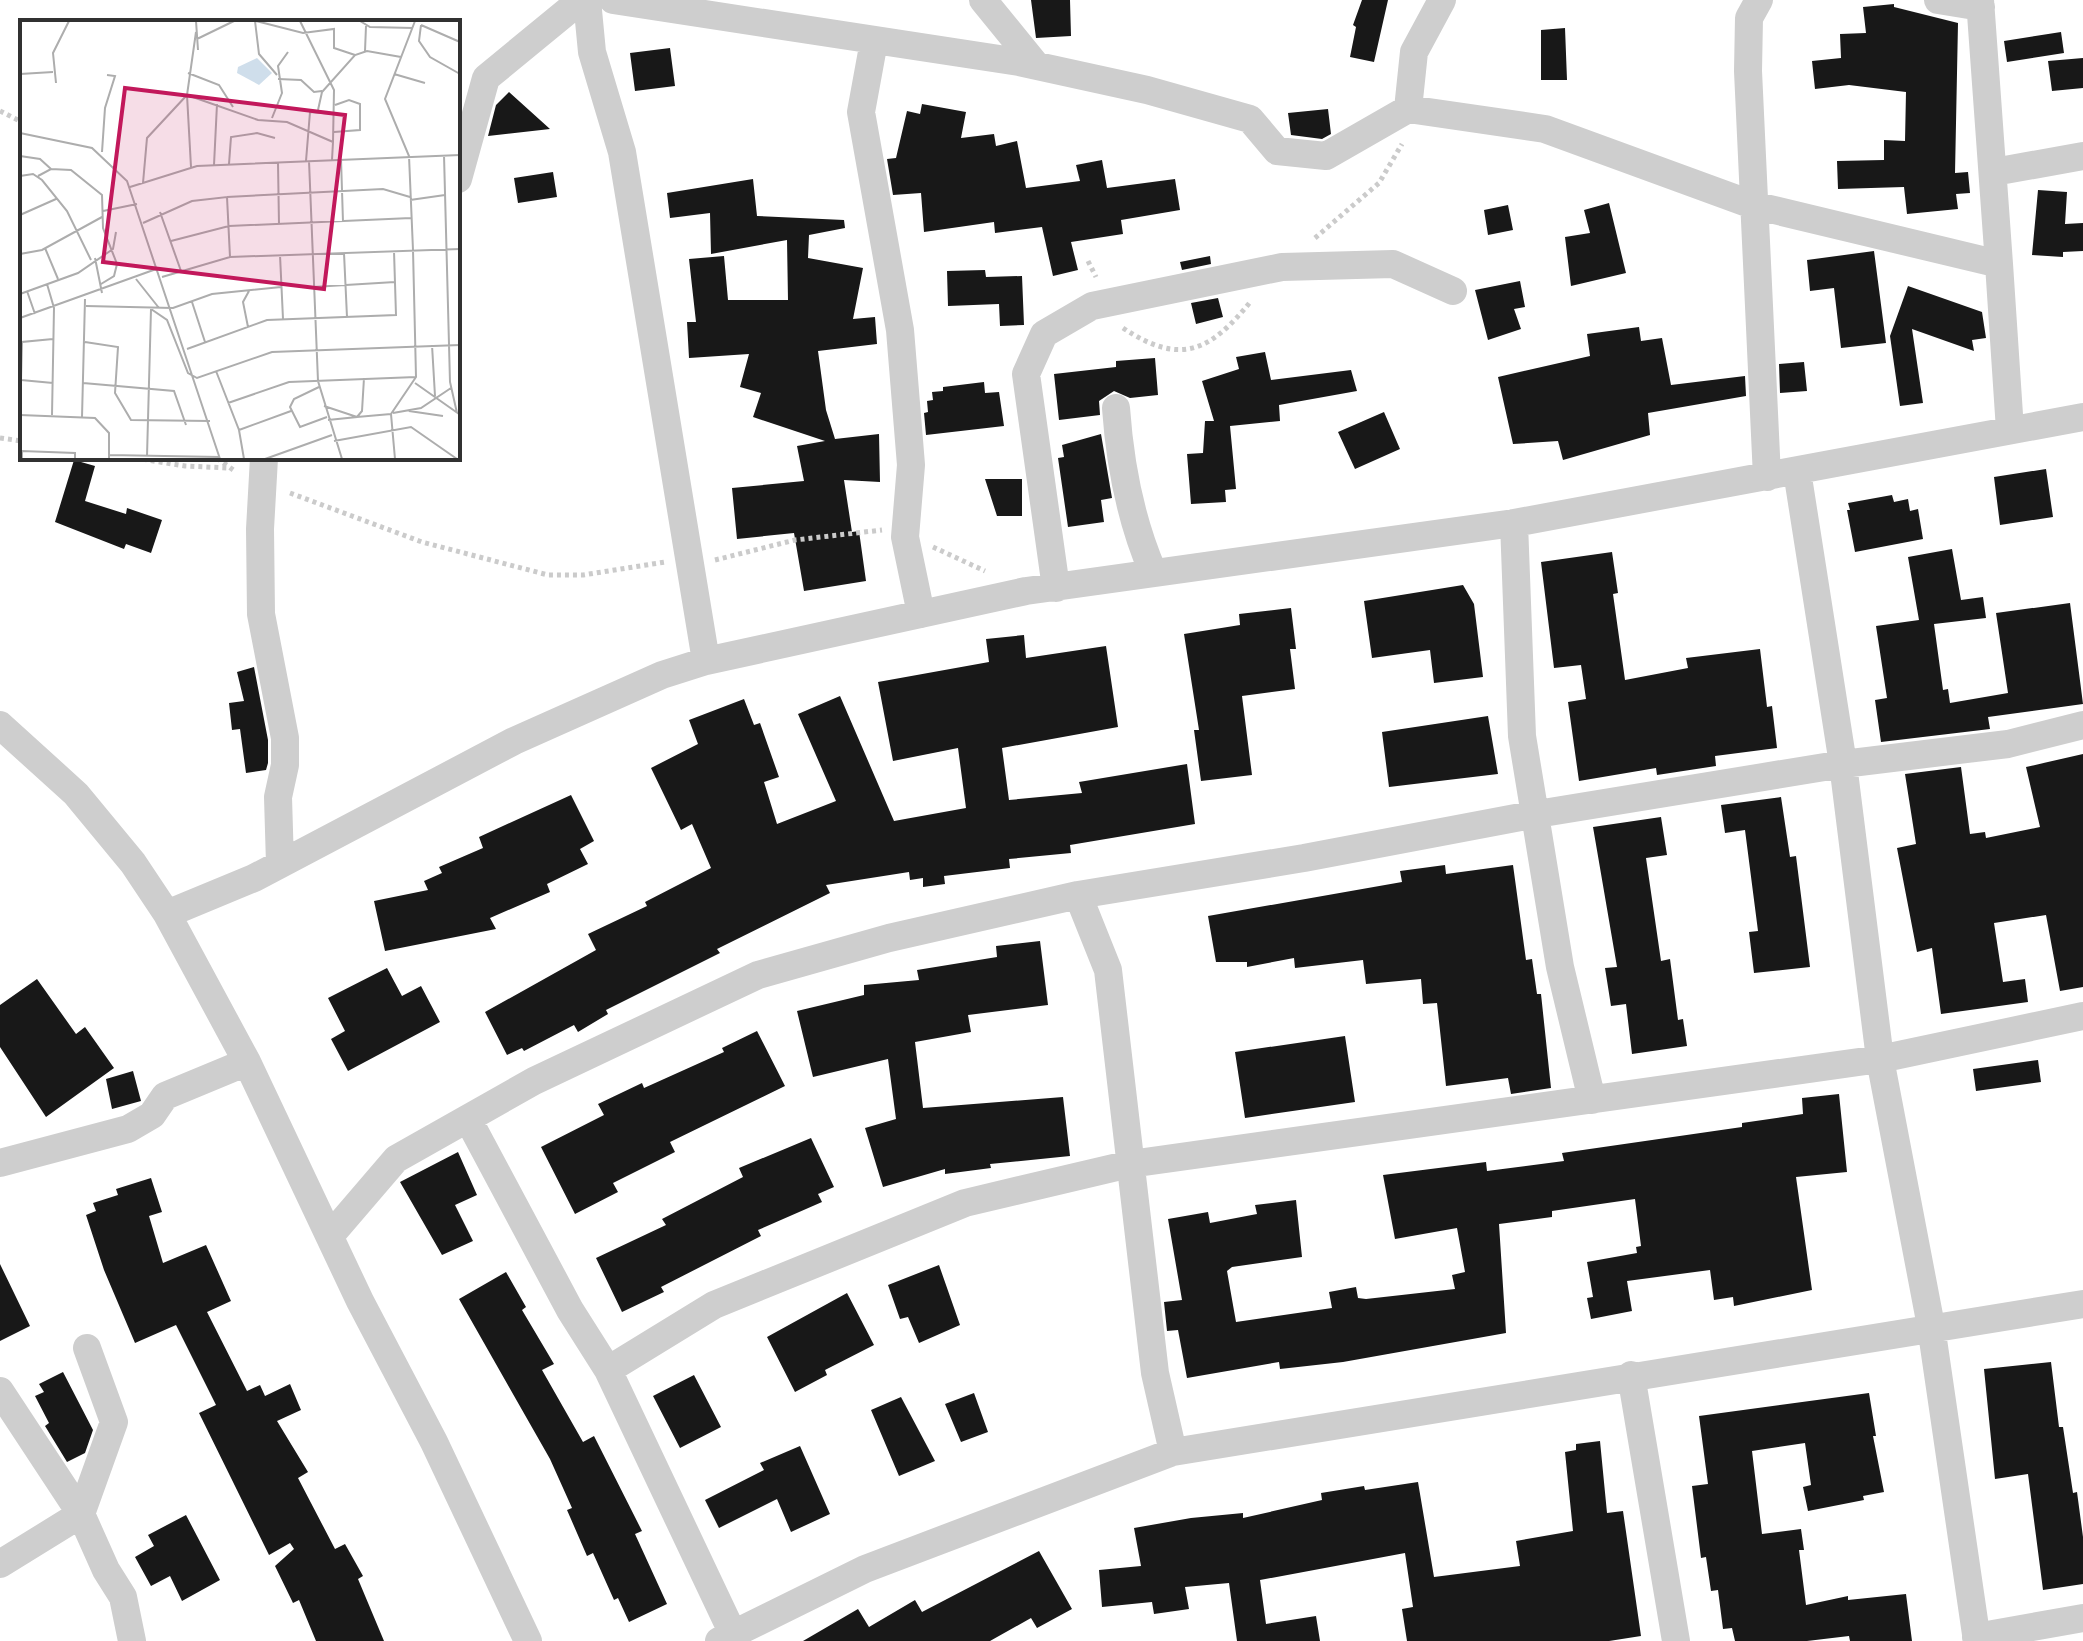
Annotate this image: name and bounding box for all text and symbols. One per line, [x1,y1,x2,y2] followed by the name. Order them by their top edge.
[20,20,460,460] inset map

